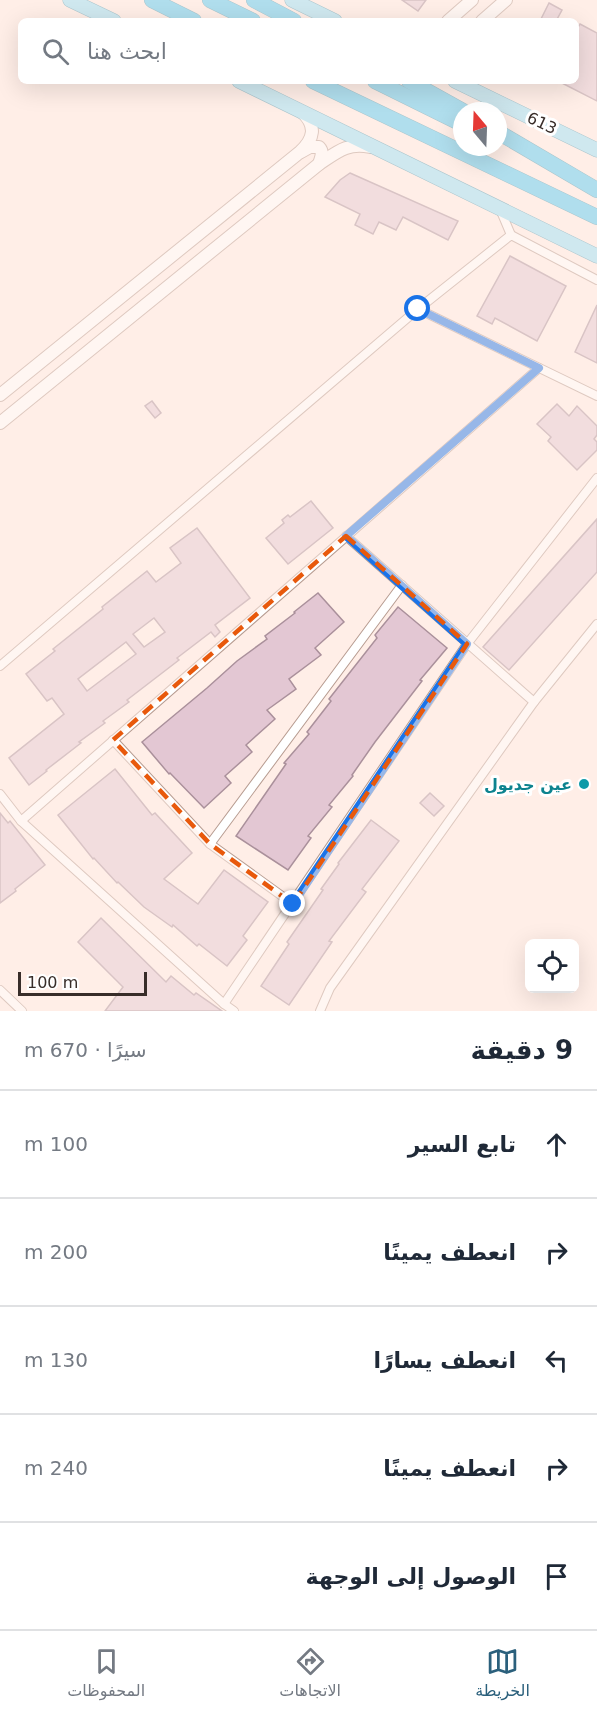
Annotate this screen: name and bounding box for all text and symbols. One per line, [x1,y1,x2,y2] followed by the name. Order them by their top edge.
[18,18,579,84] search box
[39,35,72,68] icon: search
[87,39,167,64] text: ابحث هنا
[453,102,507,156] north arrow
[524,108,560,138] street label: 613
[404,295,430,321] route start
[484,775,572,794] place label: عين جديول
[577,777,591,791] marker: عين جديول
[279,890,305,916] route end
[525,939,579,993] map controls
[525,939,579,993] button: locate
[18,969,147,996] scale bar
[27,973,78,992] text: 100 m
[470,1035,573,1065] text: 9 دقيقة
[24,1038,147,1062] text: سيرًا · 670 m
[540,1128,573,1161] icon: ahead
[24,1132,88,1156] text: 100 m
[408,1132,516,1157] text: تابع السير
[540,1236,573,1269] icon: right
[24,1240,88,1264] text: 200 m
[383,1240,516,1265] text: انعطف يمينًا
[540,1344,573,1377] icon: left
[24,1348,88,1372] text: 130 m
[373,1348,516,1373] text: انعطف يسارًا
[540,1452,573,1485] icon: right
[24,1456,88,1480] text: 240 m
[383,1456,516,1481] text: انعطف يمينًا
[540,1560,573,1593] icon: arrive
[306,1564,516,1589] text: الوصول إلى الوجهة
[67,1645,145,1700] tab: المحفوظات
[279,1645,341,1700] tab: الاتجاهات
[475,1645,530,1700] tab: الخريطة

